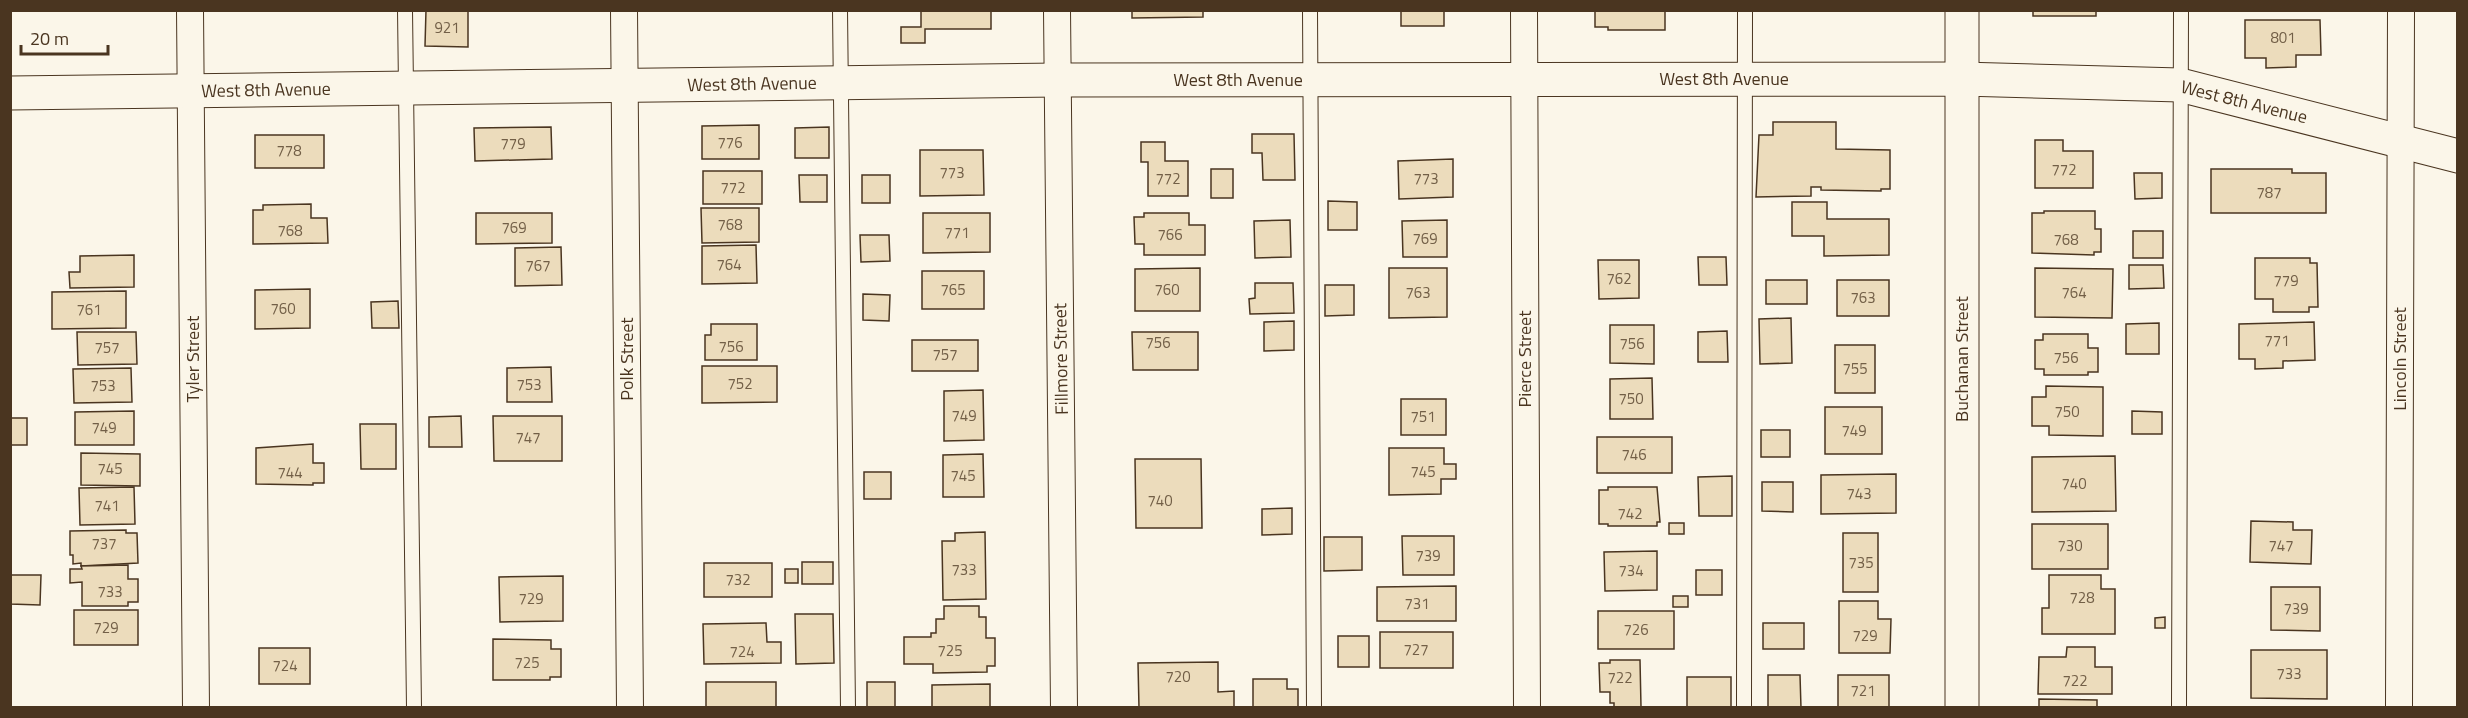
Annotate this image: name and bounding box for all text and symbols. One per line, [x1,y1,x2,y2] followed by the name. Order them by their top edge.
[434,16,460,39] house number: 921
[21,18,108,56] scale bar
[30,25,69,52] text: 20 m
[2270,26,2296,49] house number: 801
[1659,65,1789,92] street label: West 8th Avenue
[1173,66,1303,93] street label: West 8th Avenue
[687,69,817,98] street label: West 8th Avenue
[2178,73,2310,130] street label: West 8th Avenue
[201,75,331,104] street label: West 8th Avenue
[717,131,743,154] house number: 776
[500,132,526,155] house number: 779
[276,139,302,162] house number: 778
[2051,158,2077,181] house number: 772
[939,161,965,184] house number: 773
[1155,167,1181,190] house number: 772
[1413,167,1439,190] house number: 773
[720,176,746,199] house number: 772
[2256,181,2282,204] house number: 787
[717,213,743,236] house number: 768
[501,216,527,239] house number: 769
[277,219,303,242] house number: 768
[944,221,970,244] house number: 771
[1157,223,1183,246] house number: 766
[1412,227,1438,250] house number: 769
[2053,228,2079,251] house number: 768
[716,253,742,276] house number: 764
[525,254,551,277] house number: 767
[1606,267,1632,290] house number: 762
[2273,269,2299,292] house number: 779
[940,278,966,301] house number: 765
[1154,278,1180,301] house number: 760
[1405,281,1431,304] house number: 763
[2061,281,2087,304] house number: 764
[1850,286,1876,309] house number: 763
[1948,295,1975,422] street label: Buchanan Street
[270,297,296,320] house number: 760
[76,298,102,321] house number: 761
[1046,302,1075,415] street label: Fillmore Street
[2386,306,2413,411] street label: Lincoln Street
[1511,310,1538,407] street label: Pierce Street
[179,315,206,402] street label: Tyler Street
[613,317,640,401] street label: Polk Street
[2264,329,2290,352] house number: 771
[1145,331,1171,354] house number: 756
[1619,332,1645,355] house number: 756
[718,335,744,358] house number: 756
[94,336,120,359] house number: 757
[932,343,958,366] house number: 757
[2053,346,2079,369] house number: 756
[1842,357,1868,380] house number: 755
[727,372,753,395] house number: 752
[516,373,542,396] house number: 753
[90,374,116,397] house number: 753
[1618,387,1644,410] house number: 750
[2054,400,2080,423] house number: 750
[951,404,977,427] house number: 749
[1410,405,1436,428] house number: 751
[91,416,117,439] house number: 749
[1841,419,1867,442] house number: 749
[515,426,541,449] house number: 747
[1621,443,1647,466] house number: 746
[97,457,123,480] house number: 745
[1410,460,1436,483] house number: 745
[277,461,303,484] house number: 744
[950,464,976,487] house number: 745
[2061,472,2087,495] house number: 740
[1846,482,1872,505] house number: 743
[1147,489,1173,512] house number: 740
[94,494,120,517] house number: 741
[1617,502,1643,525] house number: 742
[91,532,117,555] house number: 737
[2057,534,2083,557] house number: 730
[2268,534,2294,557] house number: 747
[1415,544,1441,567] house number: 739
[1848,551,1874,574] house number: 735
[951,558,977,581] house number: 733
[1618,559,1644,582] house number: 734
[725,568,751,591] house number: 732
[97,580,123,603] house number: 733
[2069,586,2095,609] house number: 728
[518,587,544,610] house number: 729
[1404,592,1430,615] house number: 731
[2283,597,2309,620] house number: 739
[93,616,119,639] house number: 729
[1623,618,1649,641] house number: 726
[1852,624,1878,647] house number: 729
[1403,638,1429,661] house number: 727
[937,639,963,662] house number: 725
[729,640,755,663] house number: 724
[514,651,540,674] house number: 725
[272,654,298,677] house number: 724
[2276,662,2302,685] house number: 733
[1165,665,1191,688] house number: 720
[1607,666,1633,689] house number: 722
[2062,669,2088,692] house number: 722
[1850,679,1876,702] house number: 721

